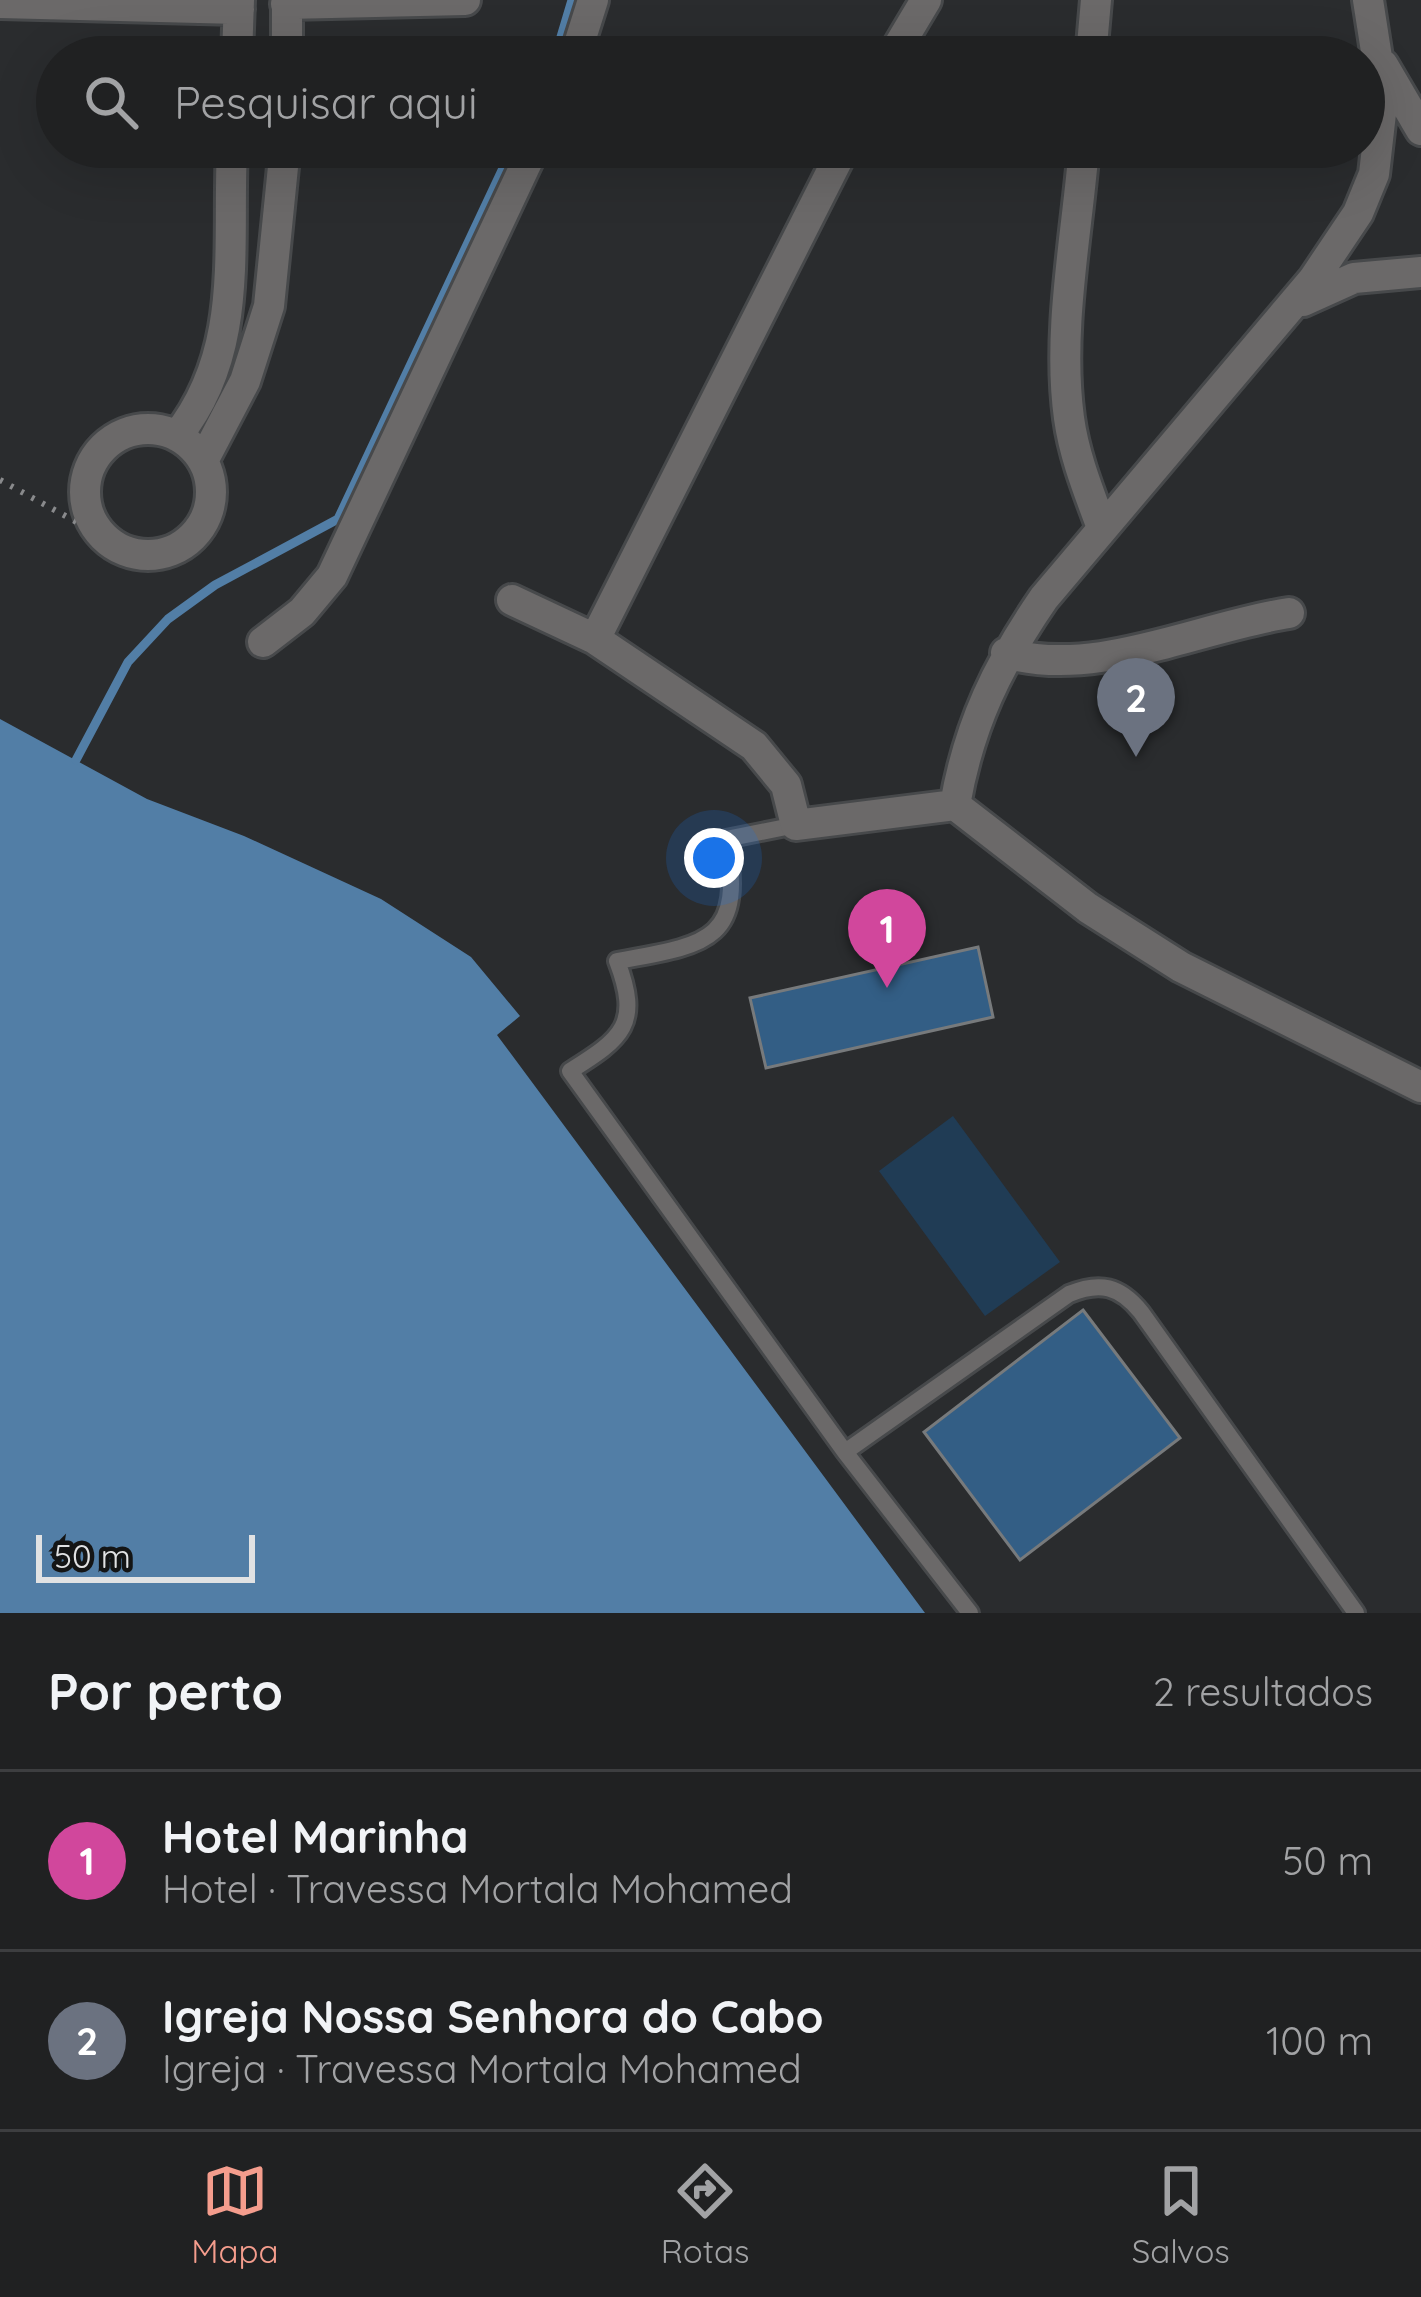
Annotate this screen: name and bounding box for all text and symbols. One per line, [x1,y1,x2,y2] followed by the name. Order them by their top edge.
[36,36,1385,168] search box
[78,69,144,135] icon: search
[174,74,478,130] text: Pesquisar aqui
[1097,658,1175,757] pin: 2
[684,828,744,888] your location
[848,889,926,988] pin: 1
[36,1529,255,1582] scale bar
[54,1535,131,1576] text: 50 m
[48,1659,283,1723] text: Por perto
[1153,1667,1373,1716] text: 2 resultados
[162,1808,469,1864] text: Hotel Marinha
[79,1836,95,1885] text: 1
[1282,1836,1373,1885] text: 50 m
[162,1864,793,1913] text: Hotel · Travessa Mortala Mohamed
[162,1988,823,2044] text: Igreja Nossa Senhora do Cabo
[76,2016,98,2065] text: 2
[1266,2016,1373,2065] text: 100 m
[162,2044,802,2093] text: Igreja · Travessa Mortala Mohamed
[191,2158,278,2271] tab: Mapa
[661,2158,749,2271] tab: Rotas
[1132,2158,1230,2271] tab: Salvos

